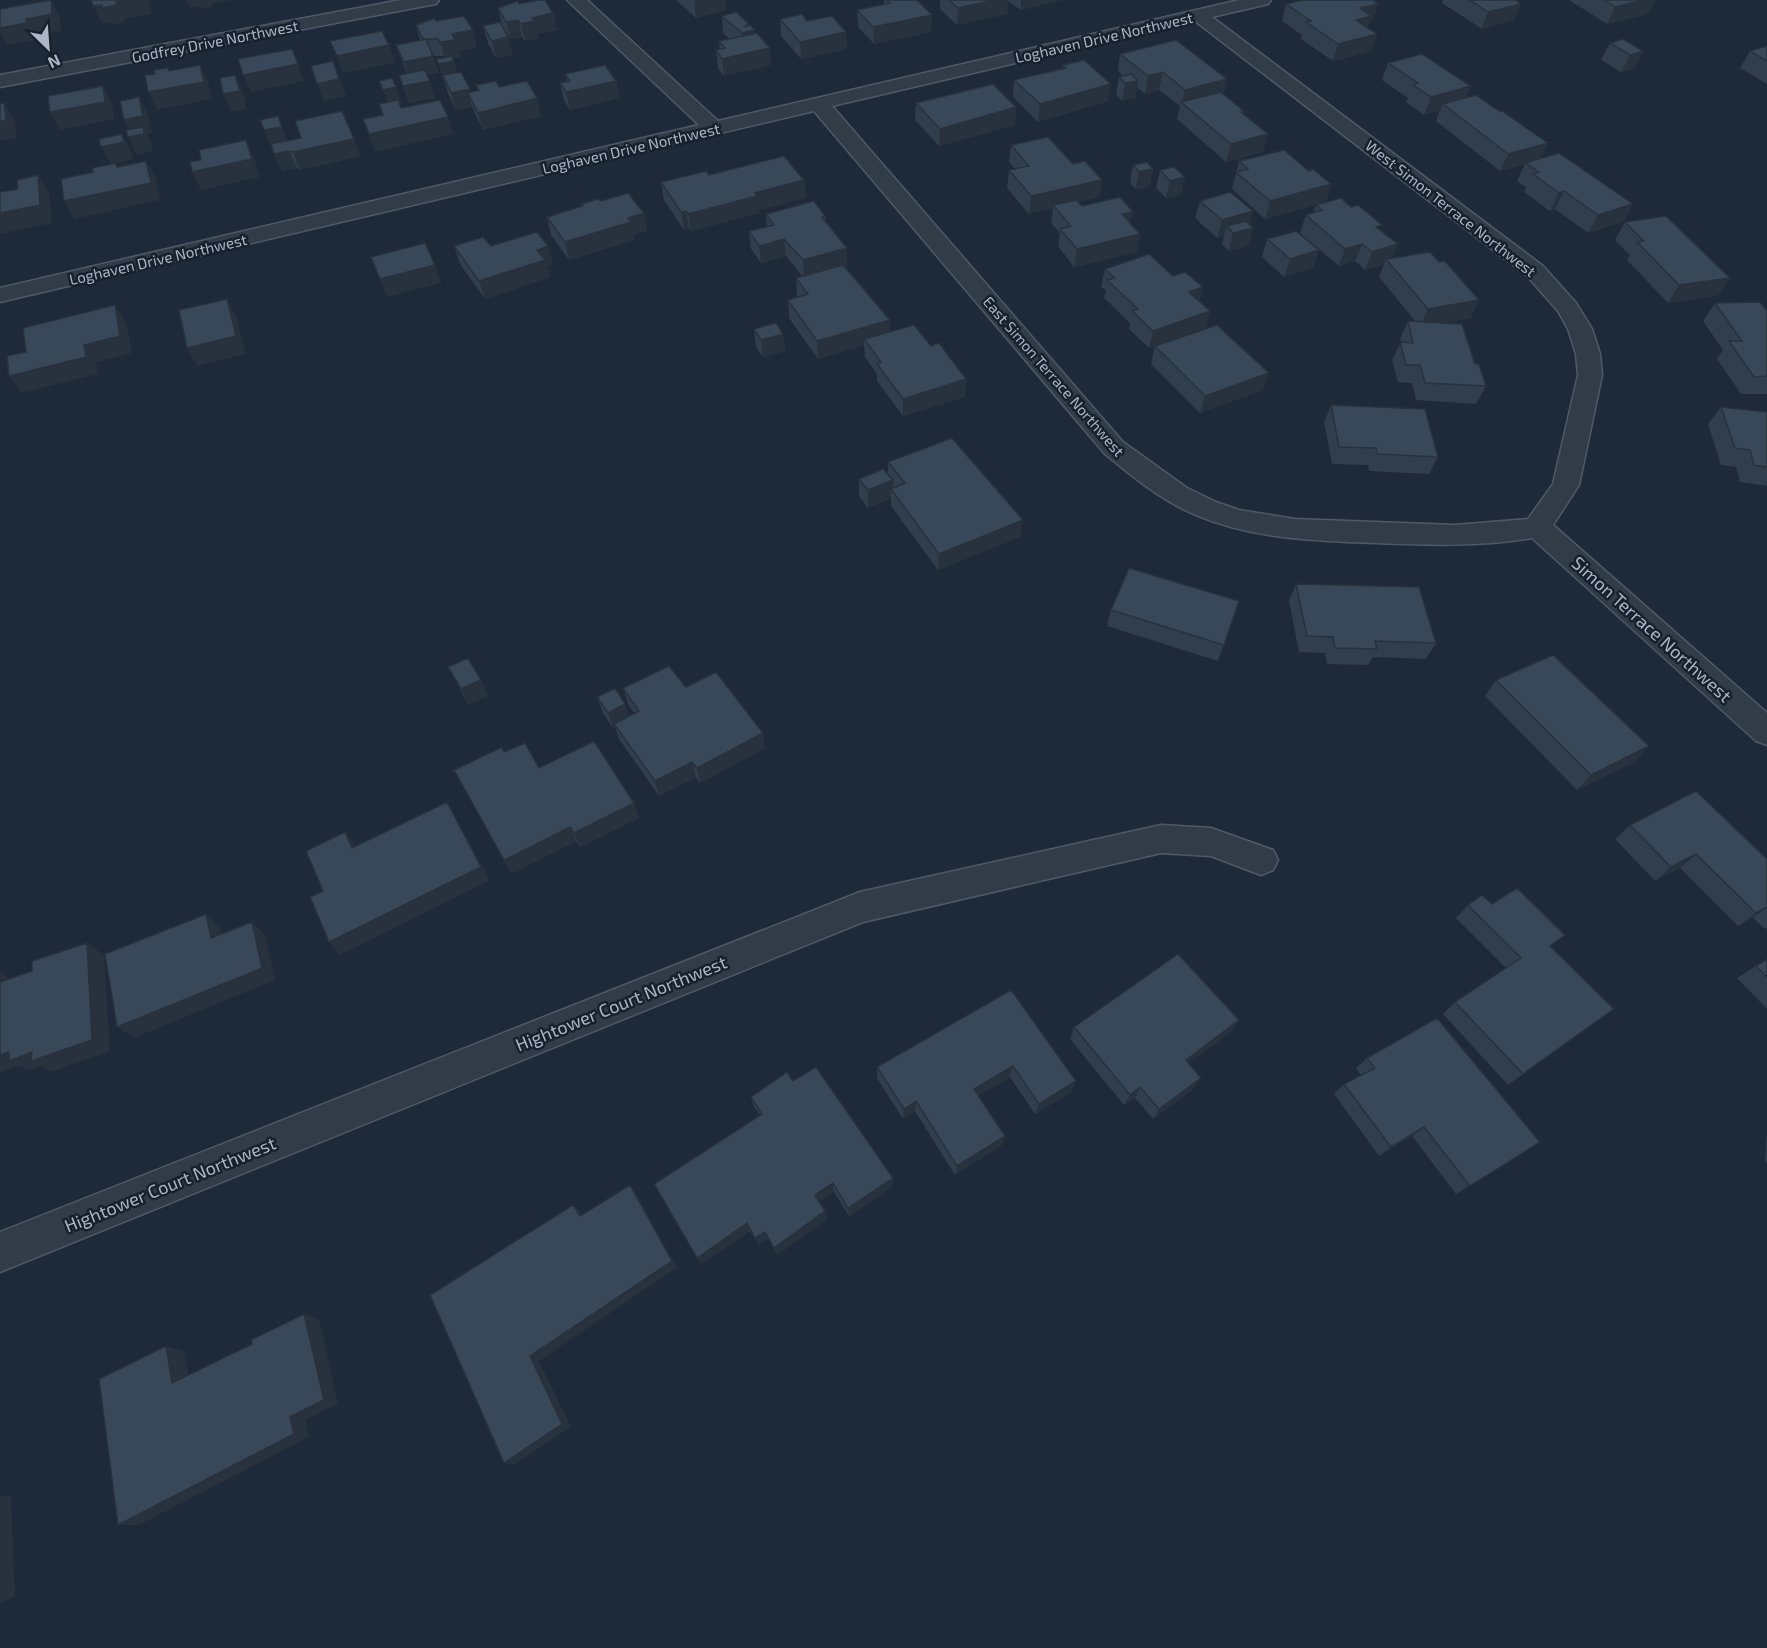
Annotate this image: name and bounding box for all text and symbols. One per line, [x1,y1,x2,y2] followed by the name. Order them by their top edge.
[1013,8,1195,66] street label: Loghaven Drive Northwest
[130,16,300,66] street label: Godfrey Drive Northwest
[18,18,78,78] north arrow
[45,51,64,73] text: N
[540,119,722,177] street label: Loghaven Drive Northwest
[1362,136,1540,280] street label: West Simon Terrace Northwest
[67,230,249,288] street label: Loghaven Drive Northwest
[980,292,1129,460] street label: East Simon Terrace Northwest
[1568,551,1736,707] street label: Simon Terrace Northwest
[512,950,730,1056] street label: Hightower Court Northwest
[61,1131,279,1237] street label: Hightower Court Northwest

